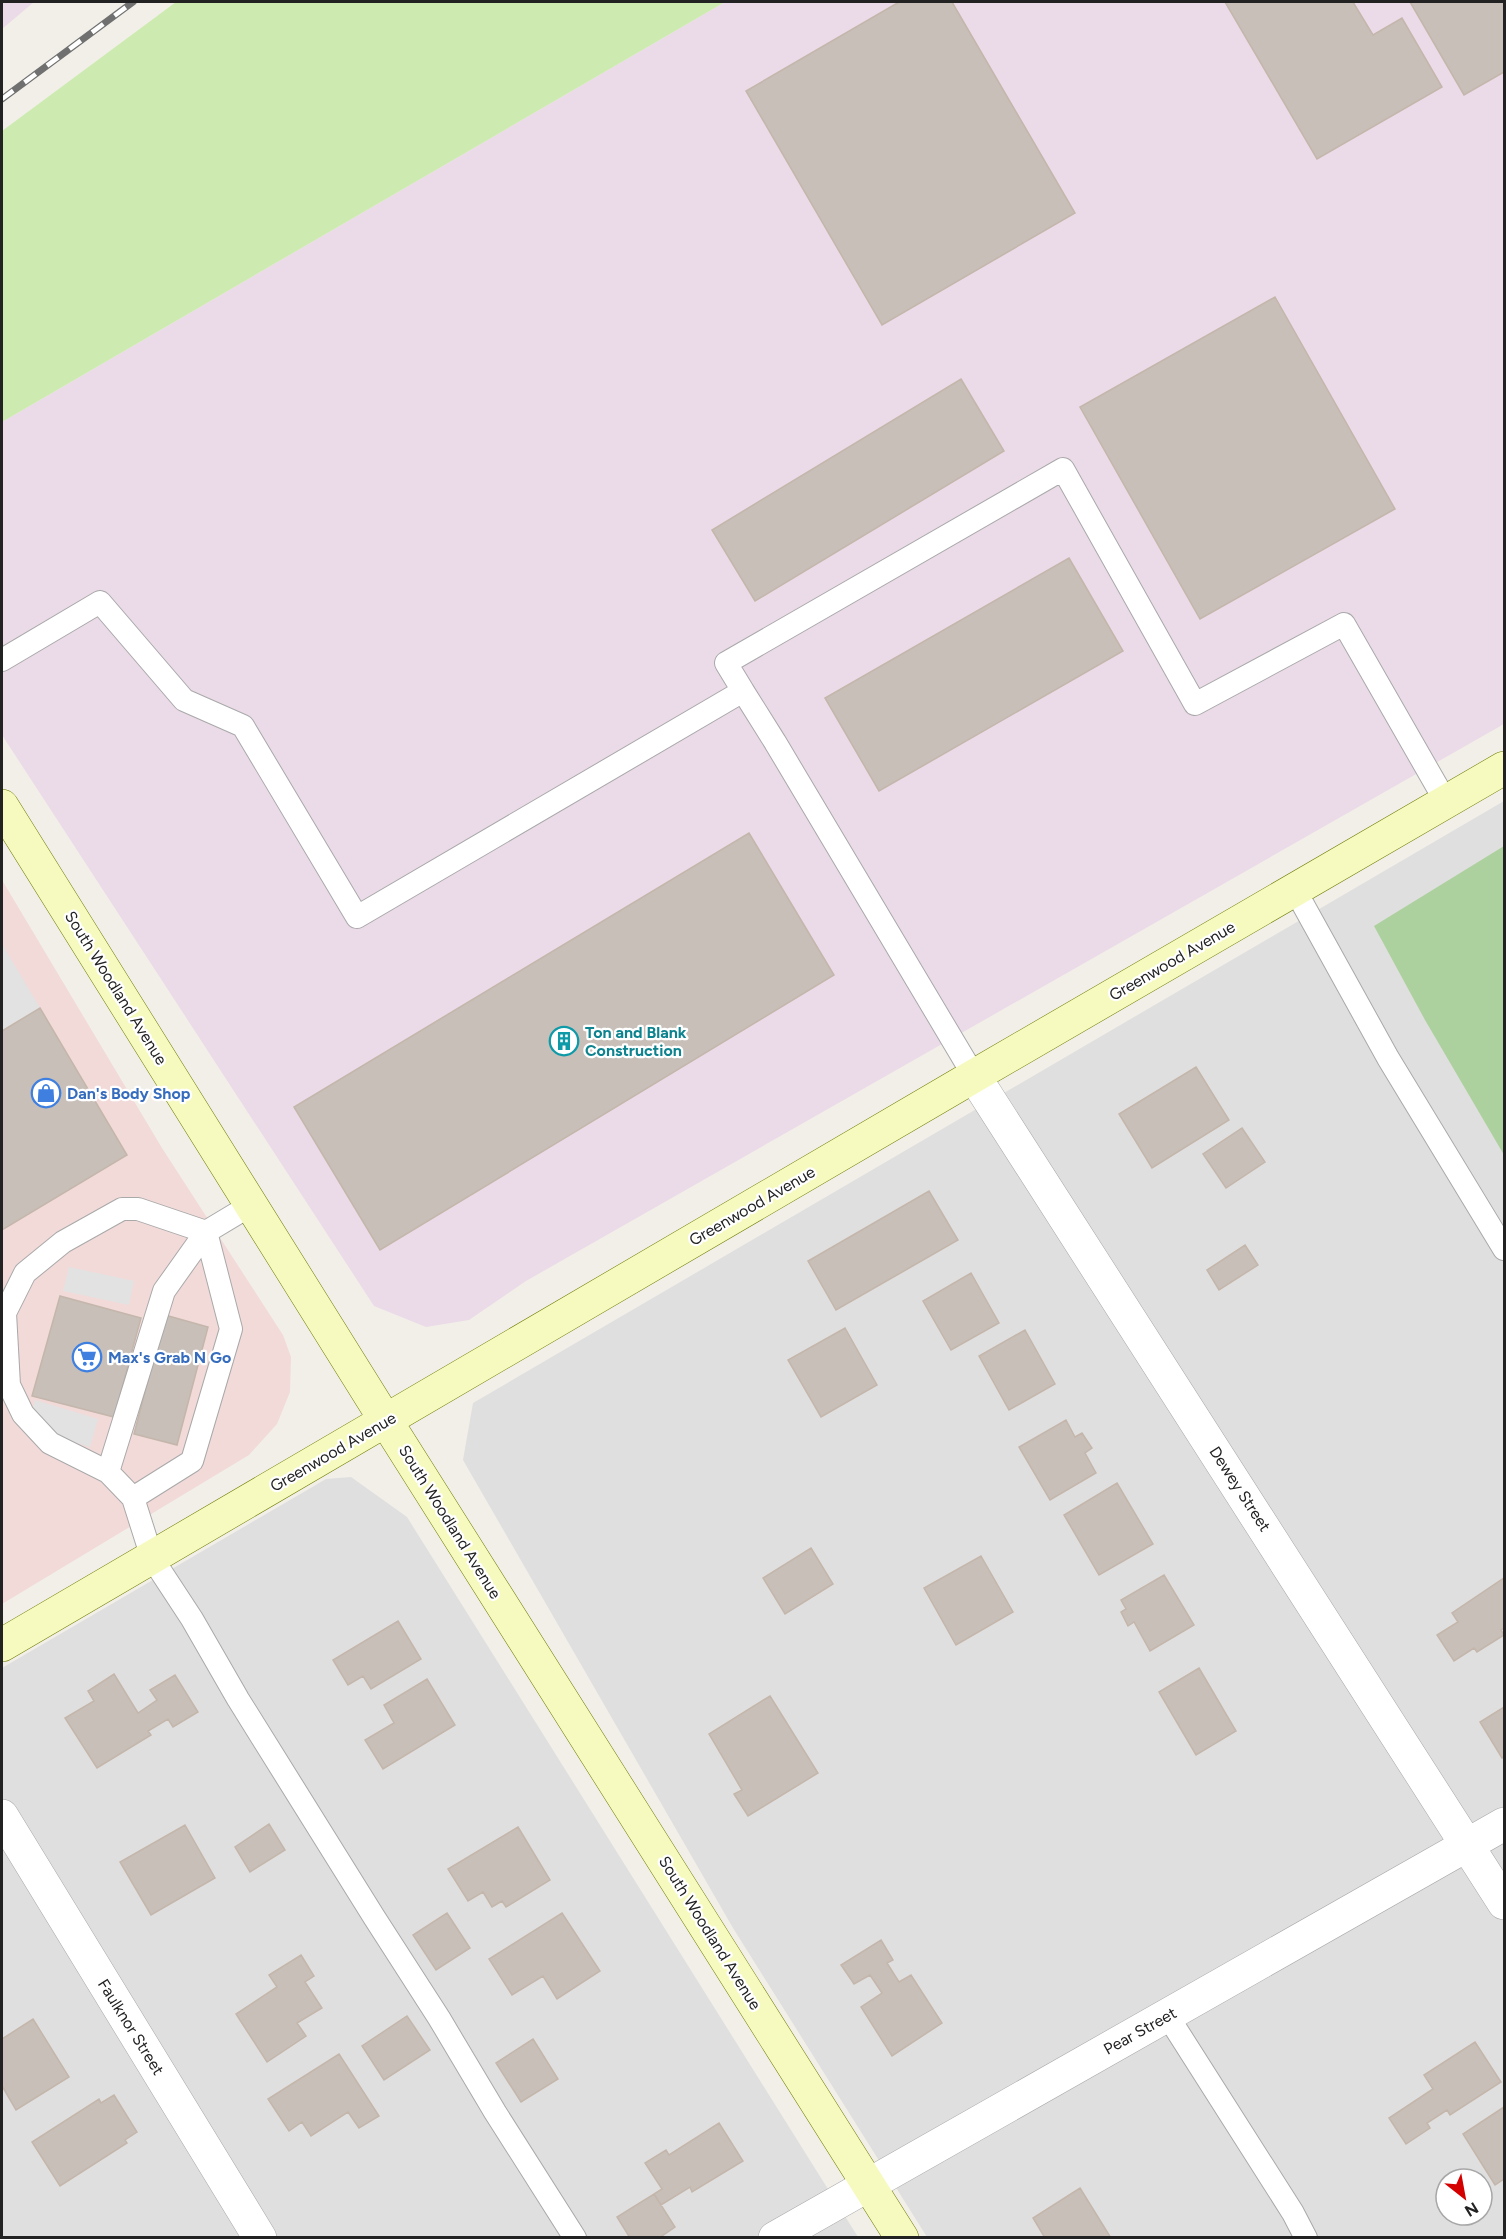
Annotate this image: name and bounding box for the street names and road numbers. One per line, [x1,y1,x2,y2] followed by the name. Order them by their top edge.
[61,908,171,1069] street label: South Woodland Avenue
[1106,917,1239,1005] street label: Greenwood Avenue
[686,1162,819,1250] street label: Greenwood Avenue
[267,1408,400,1496] street label: Greenwood Avenue
[395,1442,505,1603] street label: South Woodland Avenue
[1205,1443,1275,1535] street label: Dewey Street
[655,1853,765,2014] street label: South Woodland Avenue
[94,1976,168,2078] street label: Faulknor Street
[1100,2003,1180,2059] street label: Pear Street

